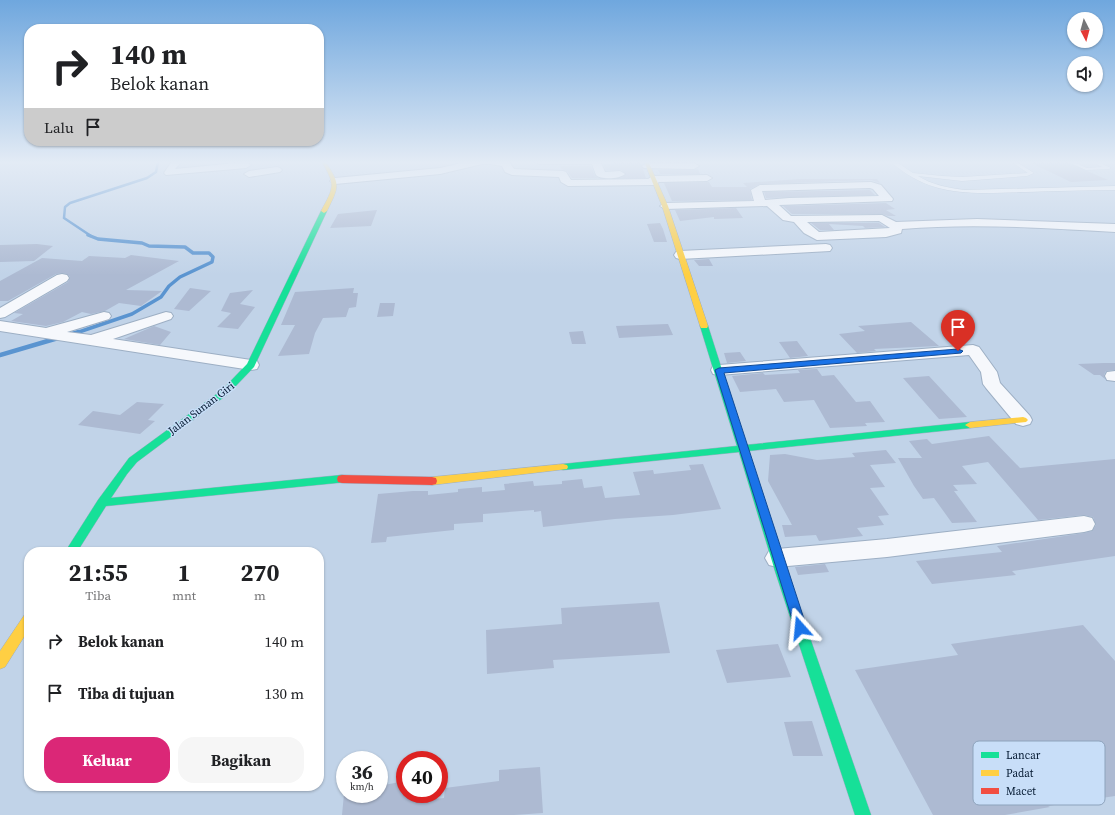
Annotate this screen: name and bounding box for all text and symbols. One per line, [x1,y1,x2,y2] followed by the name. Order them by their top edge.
[1067,12,1103,48] north arrow
[1067,12,1103,92] map controls
[110,35,187,73] text: 140 m
[44,40,96,92] icon: right
[1067,56,1103,92] button: sound
[110,71,209,96] text: Belok kanan
[82,116,104,138] icon: arrive
[44,117,74,138] text: Lalu
[941,310,975,351] pin
[947,316,969,338] icon: arrive
[164,379,238,439] street label: Jalan Sunan Giri
[68,556,128,589] text: 21:55
[178,556,191,589] text: 1
[240,556,279,589] text: 270
[85,587,111,604] text: Tiba
[172,587,196,604] text: mnt
[254,587,266,604] text: m
[779,607,821,649] position arrow
[44,630,66,652] icon: right
[78,631,164,652] text: Belok kanan
[264,631,304,652] text: 140 m
[44,682,66,704] icon: arrive
[78,683,174,704] text: Tiba di tujuan
[264,683,304,704] text: 130 m
[44,737,170,783] button: Keluar
[178,737,304,783] button: Bagikan
[973,741,1105,805] legend
[1006,748,1041,763] text: Lancar
[396,751,448,803] speed limit sign: 40
[351,758,373,786] text: 36
[1006,766,1034,781] text: Padat
[350,780,374,793] text: km/h
[1006,784,1036,799] text: Macet

